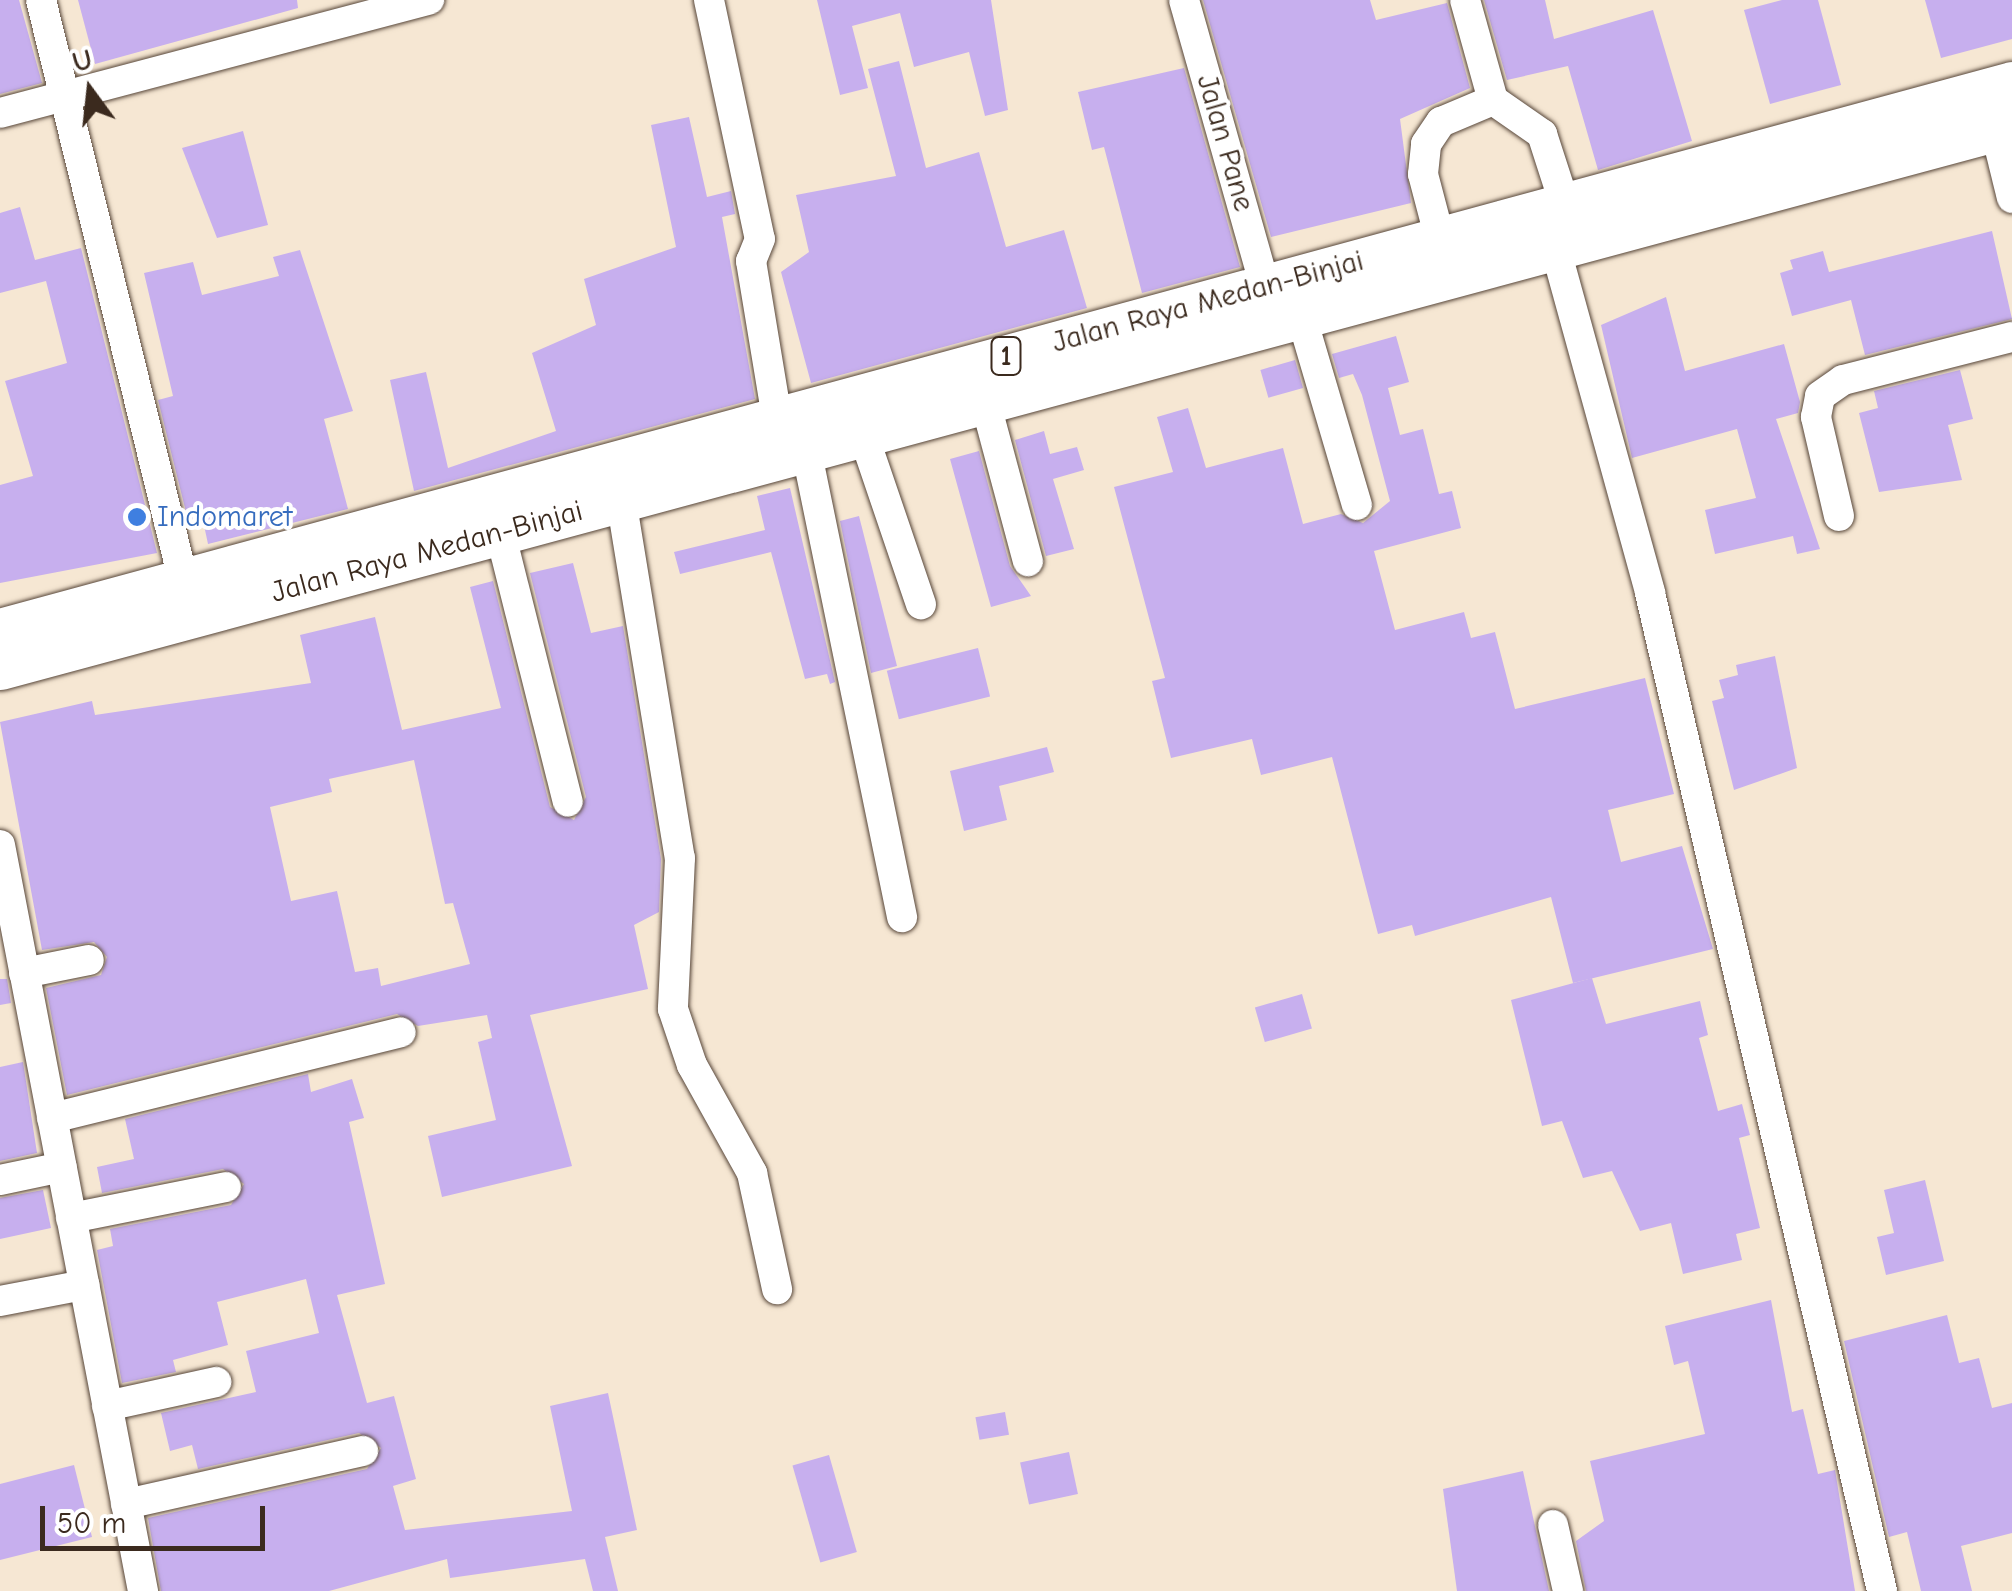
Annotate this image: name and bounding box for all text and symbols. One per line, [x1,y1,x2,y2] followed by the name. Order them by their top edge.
[40,40,140,140] north arrow
[69,43,95,79] text: U
[1188,71,1262,215] street label: Jalan Pane
[1048,243,1368,361] street label: Jalan Raya Medan-Binjai
[988,333,1024,379] road number: 1
[267,493,587,611] street label: Jalan Raya Medan-Binjai
[157,499,292,535] place label: Indomaret
[126,506,148,528] marker: Indomaret
[45,1486,270,1548] scale bar
[57,1506,126,1541] text: 50 m

